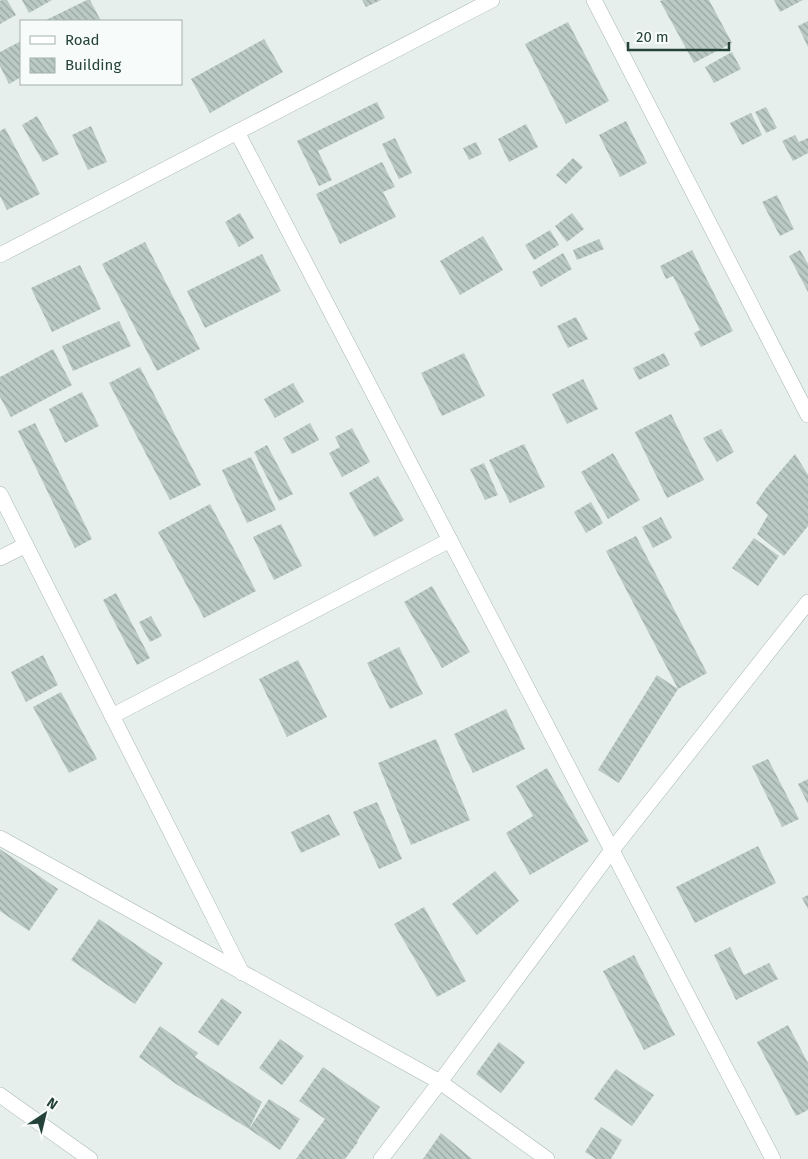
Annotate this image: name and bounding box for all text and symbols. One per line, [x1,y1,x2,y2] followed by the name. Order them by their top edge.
[20,20,182,85] legend
[628,20,729,52] scale bar
[636,28,669,46] text: 20 m
[65,31,100,49] text: Road
[65,56,121,74] text: Building
[20,1089,70,1139] north arrow
[43,1094,61,1113] text: N

